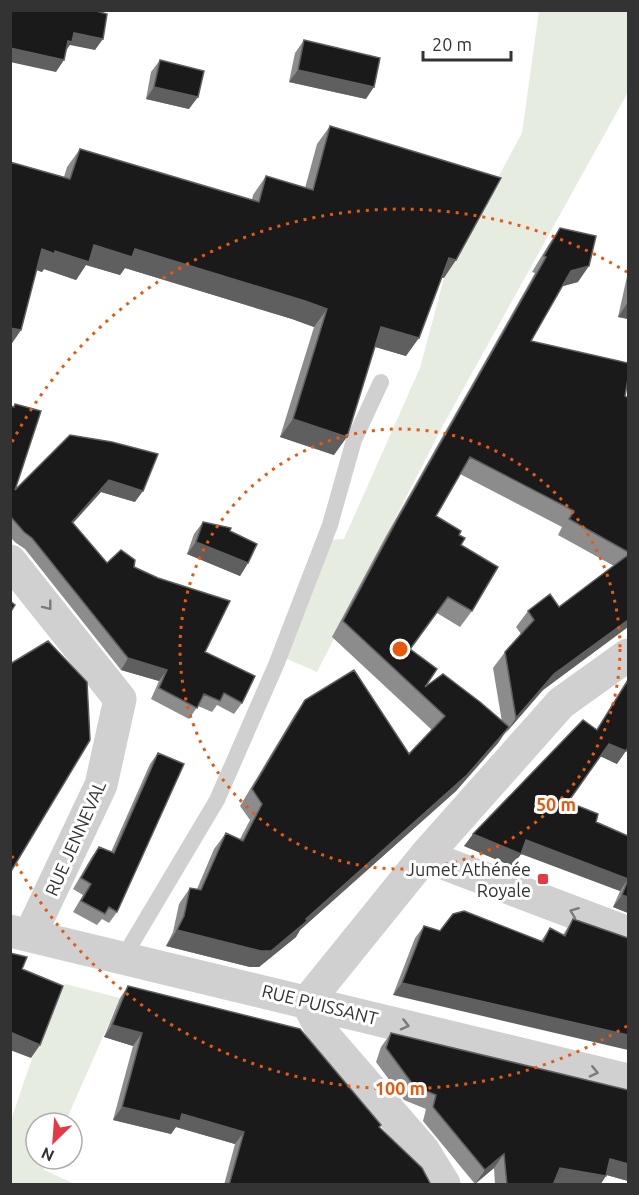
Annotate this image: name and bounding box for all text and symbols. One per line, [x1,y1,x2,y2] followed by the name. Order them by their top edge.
[423,24,512,62] scale bar
[432,34,472,54] text: 20 m
[40,600,51,611] one-way arrow
[390,639,410,659] centre of rings
[41,777,109,899] street label: RUE JENNEVAL
[536,794,576,814] text: 50 m
[406,859,531,900] place label: Jumet Athénée Royale
[536,872,550,886] marker: Jumet Athénée Royale
[569,907,580,919] one-way arrow
[260,980,380,1028] street label: RUE PUISSANT
[400,1017,410,1030] one-way arrow
[589,1064,599,1077] one-way arrow
[375,1078,425,1098] text: 100 m
[24,1111,84,1171] north arrow
[38,1144,57,1165] text: N

